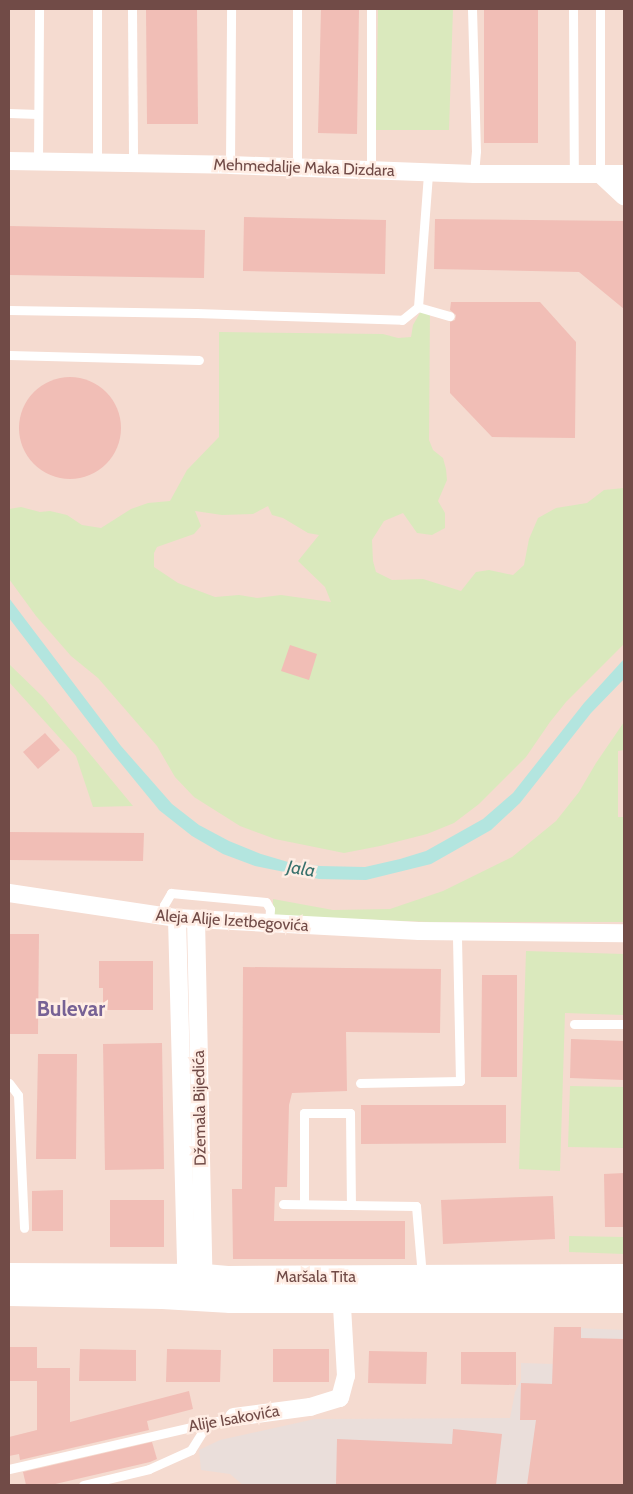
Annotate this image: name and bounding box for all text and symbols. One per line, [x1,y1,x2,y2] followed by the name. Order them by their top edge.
[213,155,395,181] street label: Mehmedalije Maka Dizdara
[285,856,317,882] water label: Jala
[155,906,309,936] street label: Aleja Alije Izetbegovića
[37,996,105,1022] district label: Bulevar
[189,1050,211,1166] street label: Džemala Bijedića
[276,1267,356,1287] street label: Maršala Tita
[187,1402,281,1436] street label: Alije Isakovića

